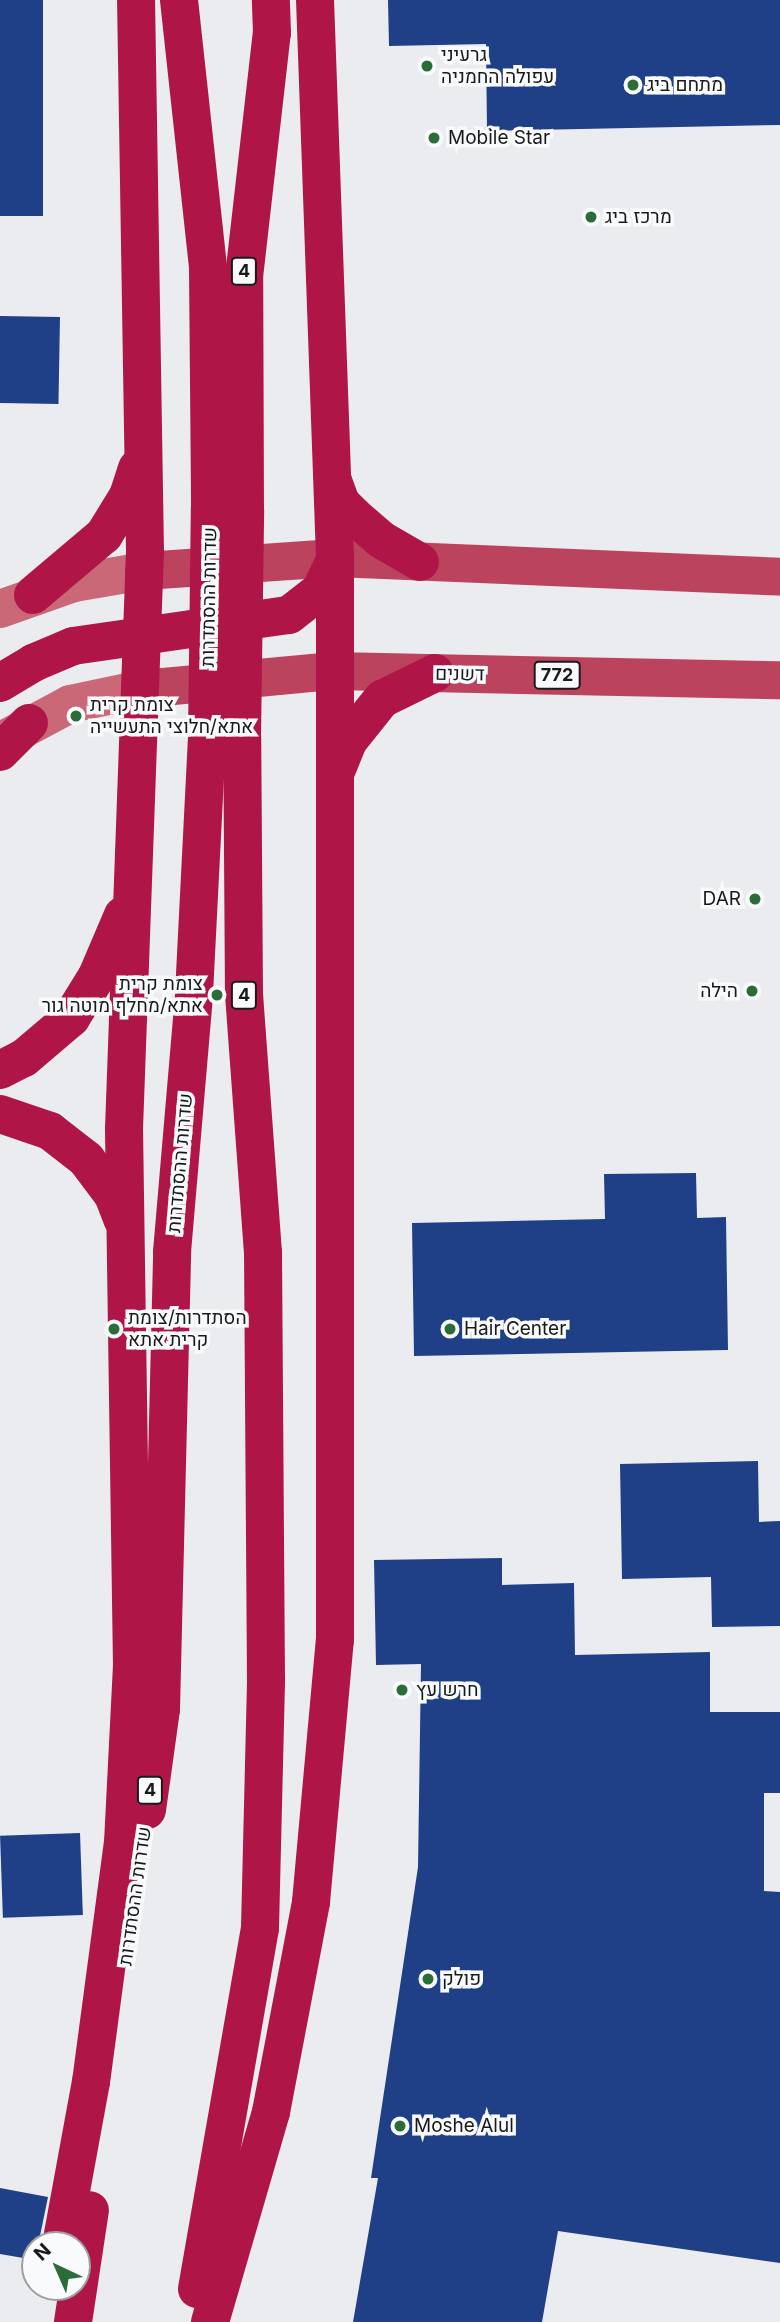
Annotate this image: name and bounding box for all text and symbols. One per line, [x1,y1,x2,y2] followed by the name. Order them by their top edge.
[441,44,554,88] place label: גרעיני עפולה החמניה
[419,58,435,74] marker: גרעיני עפולה החמניה
[647,74,723,96] place label: מתחם ביג
[625,77,641,93] marker: מתחם ביג
[448,127,550,149] place label: Mobile Star
[426,130,442,146] marker: Mobile Star
[605,206,672,228] place label: מרכז ביג
[583,209,599,225] marker: מרכז ביג
[230,256,258,286] road number: 4
[196,527,222,667] street label: שדרות ההסתדרות
[532,660,582,690] road number: 772
[435,662,485,686] street label: דשנים
[90,694,253,738] place label: צומת קרית אתא/חלוצי התעשייה
[68,708,84,724] marker: צומת קרית אתא/חלוצי התעשייה
[703,888,741,910] place label: DAR
[747,891,763,907] marker: DAR
[42,973,203,1017] place label: צומת קרית אתא/מחלף מוטה גור
[230,980,258,1010] road number: 4
[700,980,738,1002] place label: הילה
[744,983,760,999] marker: הילה
[209,987,225,1003] marker: צומת קרית אתא/מחלף מוטה גור
[163,1092,197,1234] street label: שדרות ההסתדרות
[128,1307,247,1351] place label: הסתדרות/צומת קרית אתא
[464,1318,566,1340] place label: Hair Center
[106,1321,122,1337] marker: הסתדרות/צומת קרית אתא
[442,1321,458,1337] marker: Hair Center
[416,1679,478,1701] place label: חרש עץ
[394,1682,410,1698] marker: חרש עץ
[136,1776,164,1804] road number: 4
[114,1825,156,1967] street label: שדרות ההסתדרות
[442,1968,481,1990] place label: פולק
[420,1971,436,1987] marker: פולק
[414,2115,514,2137] place label: Moshe Alul
[392,2118,408,2134] marker: Moshe Alul
[21,2231,91,2301] north arrow
[29,2239,56,2265] text: N

